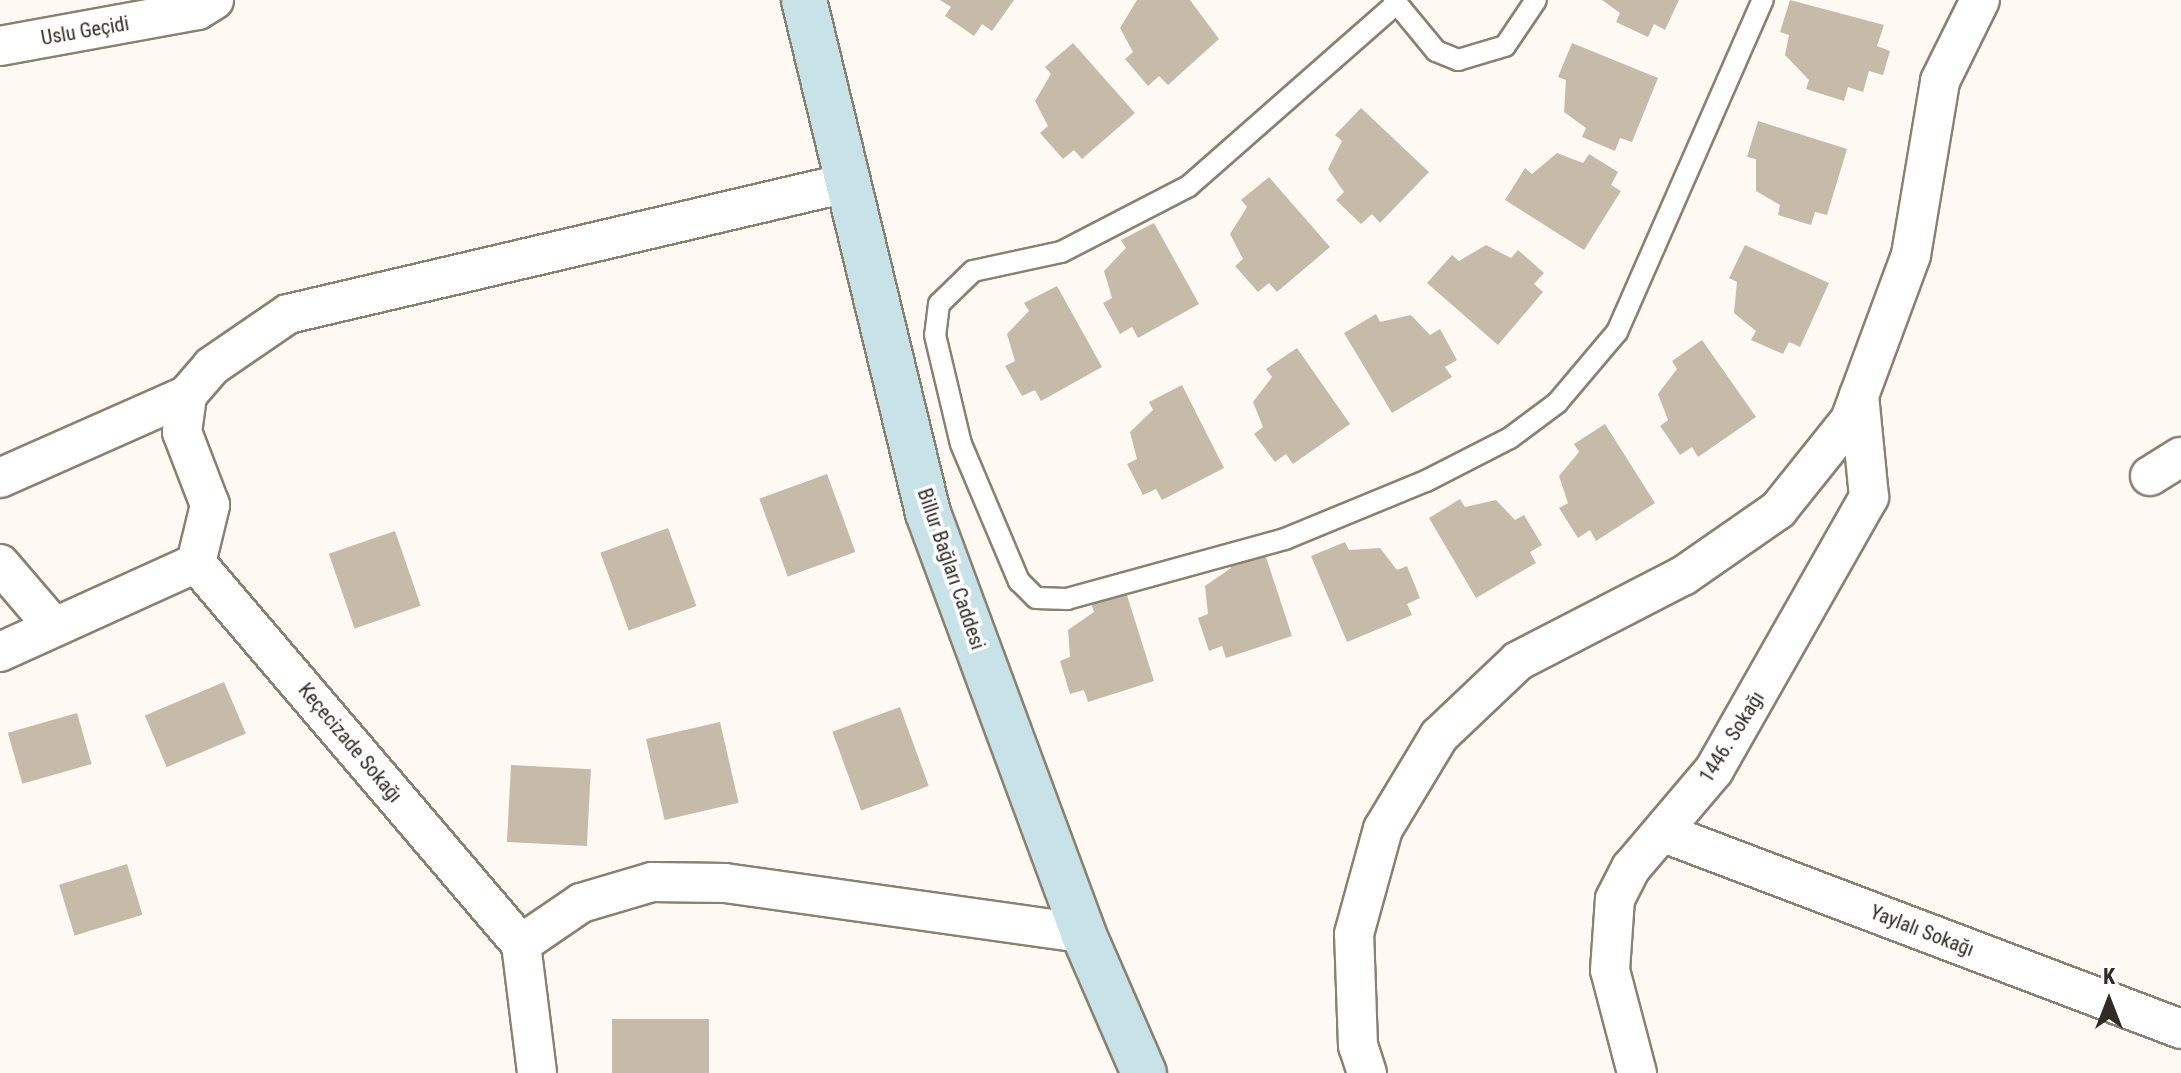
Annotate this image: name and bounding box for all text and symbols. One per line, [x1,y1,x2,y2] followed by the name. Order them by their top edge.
[39,11,131,51] street label: Uslu Geçidi
[912,485,990,653] street label: Billur Bağları Caddesi
[293,678,407,808] street label: Keçecizade Sokağı
[1695,687,1769,787] street label: 1446. Sokağı
[1867,900,1977,962] street label: Yaylalı Sokağı
[2069,961,2149,1041] north arrow
[2103,964,2115,989] text: K

